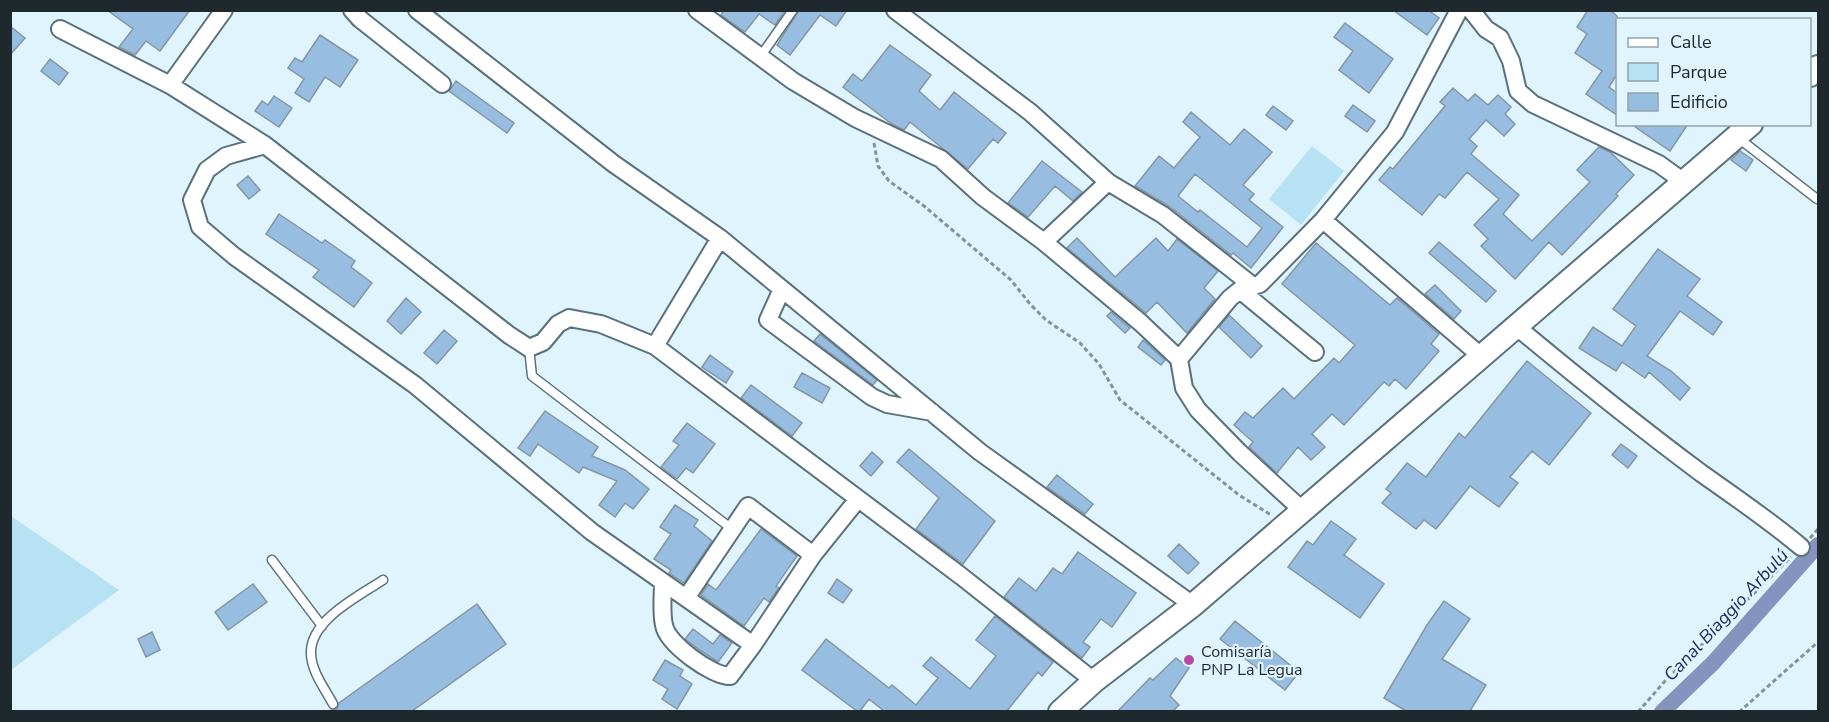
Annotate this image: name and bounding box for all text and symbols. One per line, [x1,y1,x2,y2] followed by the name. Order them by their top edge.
[1616,18,1811,126] legend
[1670,30,1712,54] text: Calle
[1670,60,1727,84] text: Parque
[1670,90,1728,114] text: Edificio
[1658,544,1794,686] water label: Canal Biaggio Arbulú
[1201,641,1302,681] place label: Comisaría PNP La Legua
[1182,653,1196,667] marker: Comisaría PNP La Legua

